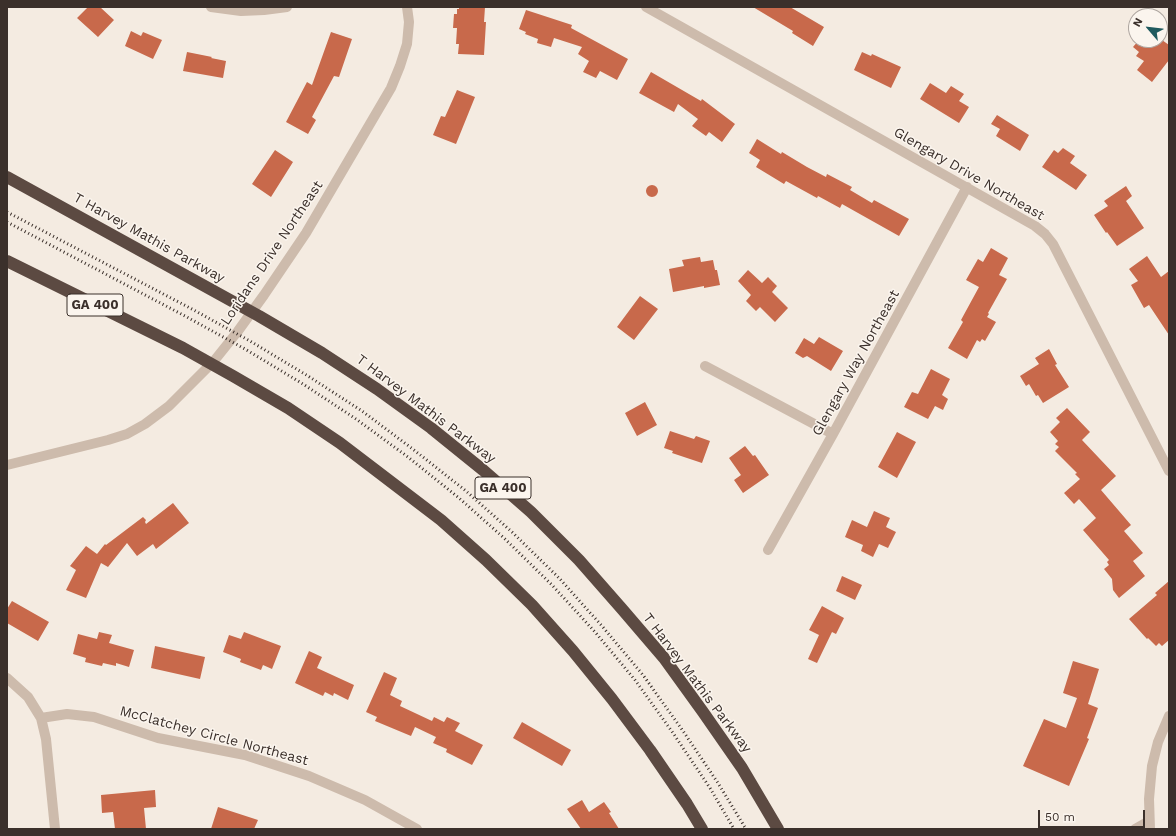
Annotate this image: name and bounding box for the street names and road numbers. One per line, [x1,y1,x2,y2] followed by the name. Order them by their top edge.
[891,124,1047,224] street label: Glengary Drive Northeast
[217,178,327,328] street label: Loridans Drive Northeast
[70,189,228,287] street label: T Harvey Mathis Parkway
[809,287,903,439] street label: Glengary Way Northeast
[67,294,123,316] road number: GA 400
[353,351,499,467] street label: T Harvey Mathis Parkway
[475,477,531,499] road number: GA 400
[639,610,755,756] street label: T Harvey Mathis Parkway
[118,703,310,769] street label: McClatchey Circle Northeast

